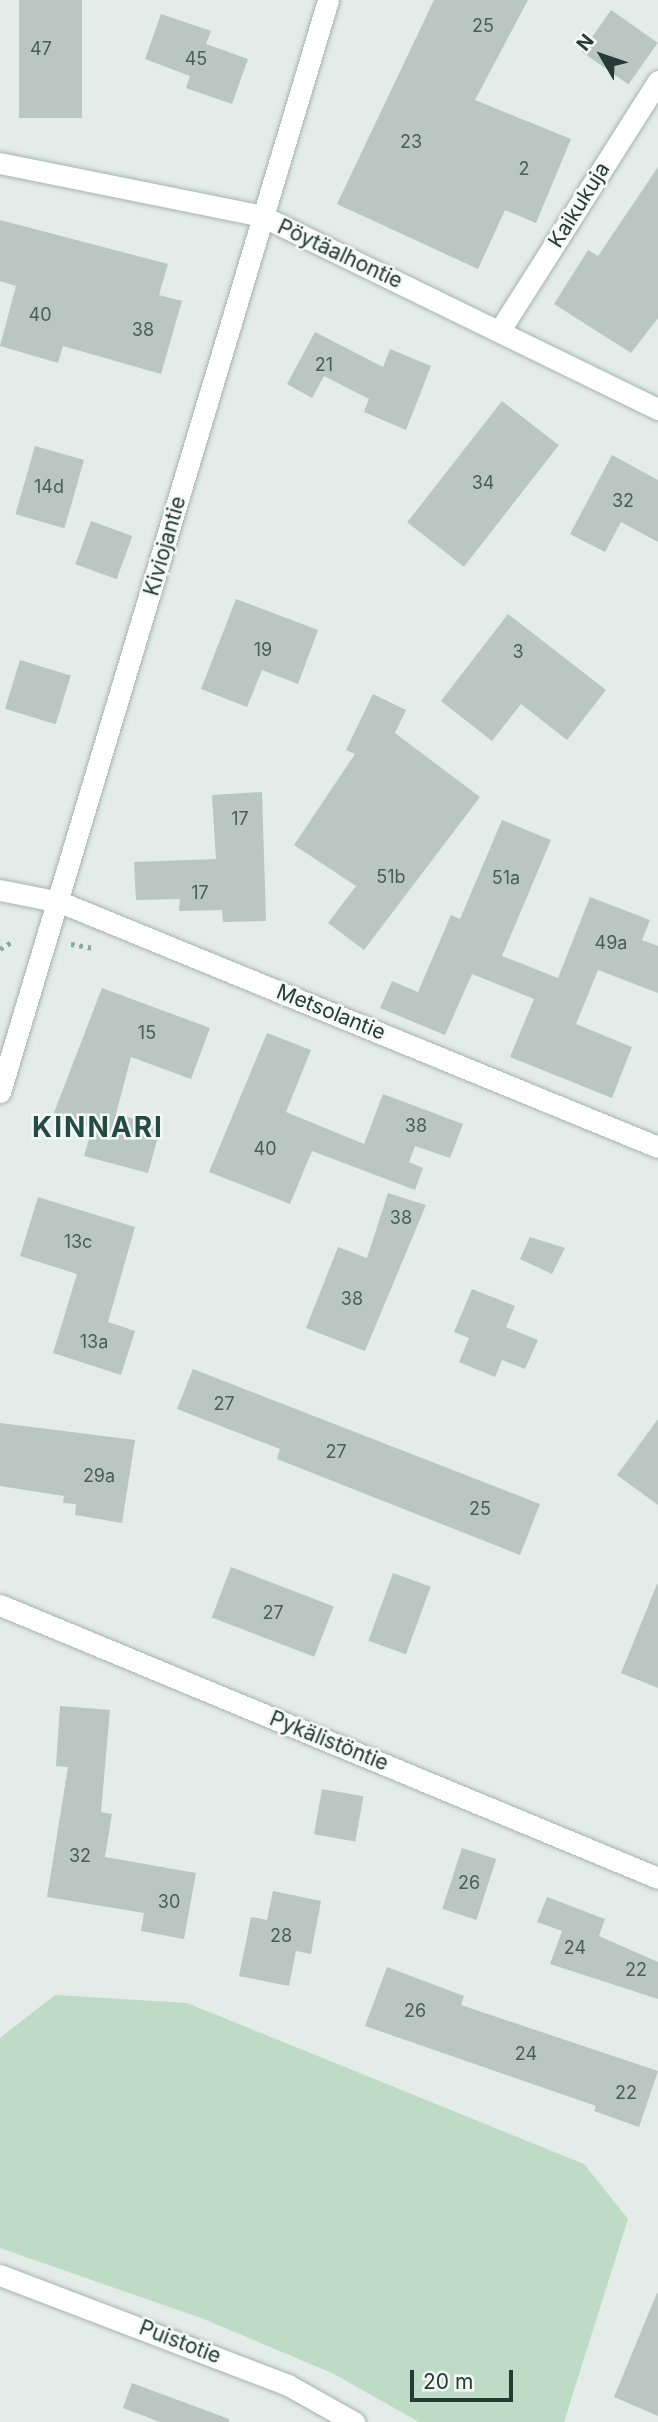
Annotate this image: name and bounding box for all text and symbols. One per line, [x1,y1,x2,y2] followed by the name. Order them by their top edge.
[472,15,494,37] house number: 25
[567,21,637,91] north arrow
[572,30,599,55] text: N
[30,38,52,60] house number: 47
[185,48,207,70] house number: 45
[400,131,422,153] house number: 23
[519,158,529,180] house number: 2
[543,158,615,252] street label: Kaikukuja
[274,214,406,294] street label: Pöytäalhontie
[29,304,51,326] house number: 40
[132,319,154,341] house number: 38
[315,354,333,376] house number: 21
[472,472,494,494] house number: 34
[34,476,64,498] house number: 14d
[612,490,634,512] house number: 32
[139,493,191,599] street label: Kiviojantie
[254,639,272,661] house number: 19
[512,641,524,663] house number: 3
[231,808,249,830] house number: 17
[376,866,406,888] house number: 51b
[492,867,520,889] house number: 51a
[191,882,209,904] house number: 17
[595,932,627,954] house number: 49a
[273,979,389,1045] street label: Metsolantie
[138,1022,156,1044] house number: 15
[33,1110,163,1144] district label: KINNARI
[405,1115,427,1137] house number: 38
[254,1138,276,1160] house number: 40
[390,1207,412,1229] house number: 38
[64,1231,92,1253] house number: 13c
[341,1288,363,1310] house number: 38
[80,1331,108,1353] house number: 13a
[213,1393,235,1415] house number: 27
[325,1441,347,1463] house number: 27
[83,1465,115,1487] house number: 29a
[469,1498,491,1520] house number: 25
[262,1602,284,1624] house number: 27
[266,1706,392,1776] street label: Pykälistöntie
[69,1845,91,1867] house number: 32
[458,1872,480,1894] house number: 26
[158,1891,180,1913] house number: 30
[270,1925,292,1947] house number: 28
[564,1937,586,1959] house number: 24
[625,1959,647,1981] house number: 22
[404,2000,426,2022] house number: 26
[515,2043,537,2065] house number: 24
[615,2082,637,2104] house number: 22
[136,2315,224,2369] street label: Puistotie
[413,2356,516,2400] scale bar
[423,2369,473,2394] text: 20 m

